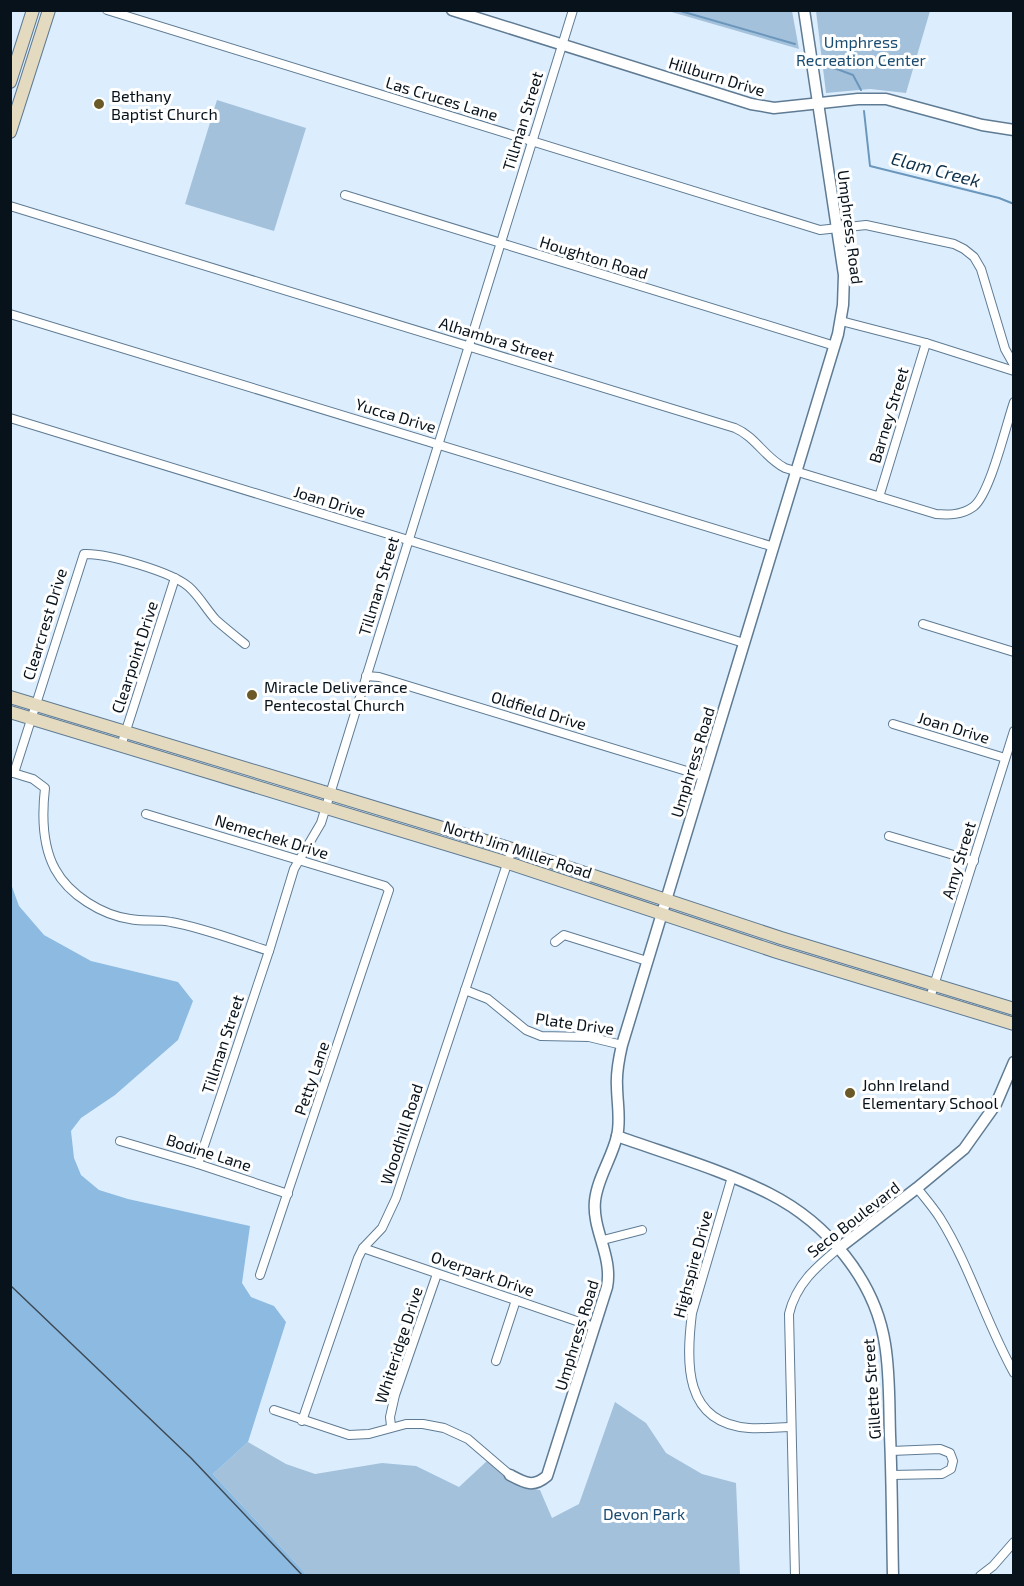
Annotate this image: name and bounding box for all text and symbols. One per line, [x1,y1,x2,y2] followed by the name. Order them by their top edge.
[796,32,927,69] park label: Umphress Recreation Center
[667,52,767,100] street label: Hillburn Drive
[498,69,546,173] street label: Tillman Street
[384,72,500,124] street label: Las Cruces Lane
[111,86,218,123] place label: Bethany Baptist Church
[92,97,106,111] marker: Bethany Baptist Church
[889,147,983,191] water label: Elam Creek
[835,169,867,285] street label: Umphress Road
[538,232,650,282] street label: Houghton Road
[437,312,557,366] street label: Alhambra Street
[864,365,912,465] street label: Barney Street
[353,394,439,436] street label: Yucca Drive
[292,481,368,521] street label: Joan Drive
[354,534,402,638] street label: Tillman Street
[18,566,70,682] street label: Clearcrest Drive
[107,598,161,716] street label: Clearpoint Drive
[264,677,408,714] place label: Miracle Deliverance Pentecostal Church
[489,687,589,733] street label: Oldfield Drive
[245,688,259,702] marker: Miracle Deliverance Pentecostal Church
[666,704,718,820] street label: Umphress Road
[916,707,992,747] street label: Joan Drive
[213,810,331,862] street label: Nemechek Drive
[441,816,595,882] street label: North Jim Miller Road
[937,819,979,901] street label: Amy Street
[197,992,247,1096] street label: Tillman Street
[534,1008,616,1038] street label: Plate Drive
[290,1039,332,1117] street label: Petty Lane
[862,1075,998,1112] place label: John Ireland Elementary School
[376,1081,426,1187] street label: Woodhill Road
[843,1086,857,1100] marker: John Ireland Elementary School
[164,1129,254,1175] street label: Bodine Lane
[803,1177,903,1261] street label: Seco Boulevard
[669,1208,715,1320] street label: Highspire Drive
[429,1246,537,1300] street label: Overpark Drive
[550,1277,602,1393] street label: Umphress Road
[370,1284,426,1406] street label: Whiteridge Drive
[858,1338,884,1440] street label: Gillette Street
[603,1504,685,1523] park label: Devon Park

